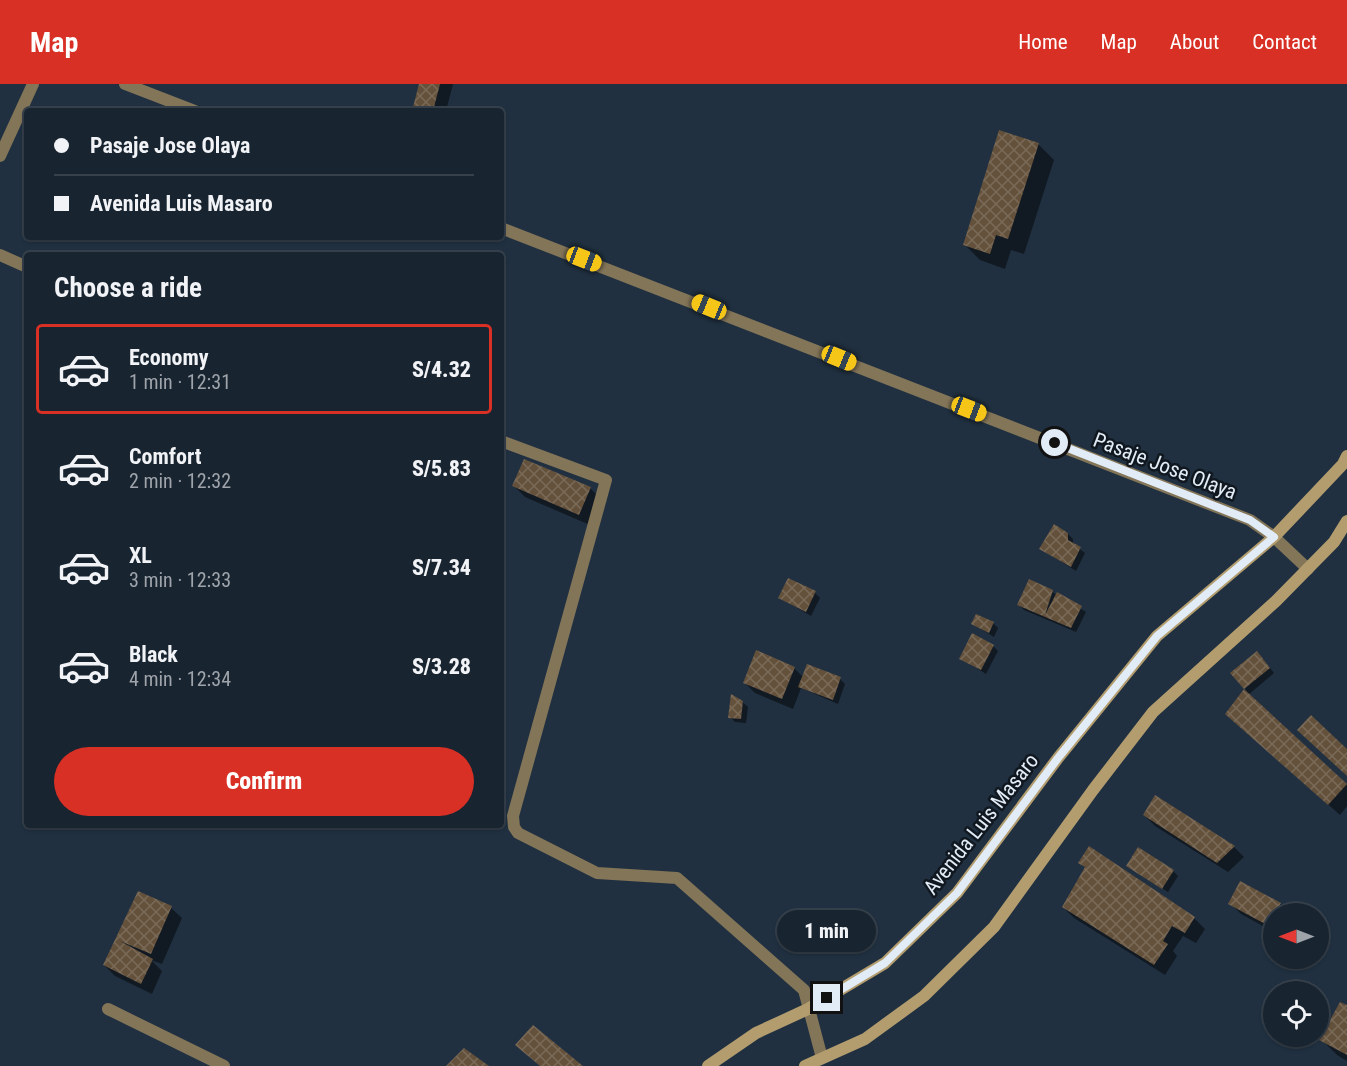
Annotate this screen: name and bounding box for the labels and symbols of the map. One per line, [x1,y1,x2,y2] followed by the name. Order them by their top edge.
[564,244,604,274] car
[689,292,729,322] car
[819,343,859,373] car
[949,394,989,424] car
[1090,428,1240,504] street label: Pasaje Jose Olaya
[1041,429,1068,456] route start
[919,749,1043,899] street label: Avenida Luis Masaro
[1263,903,1329,969] north arrow
[778,911,876,953] callout: 1 min
[813,984,840,1011] route end

